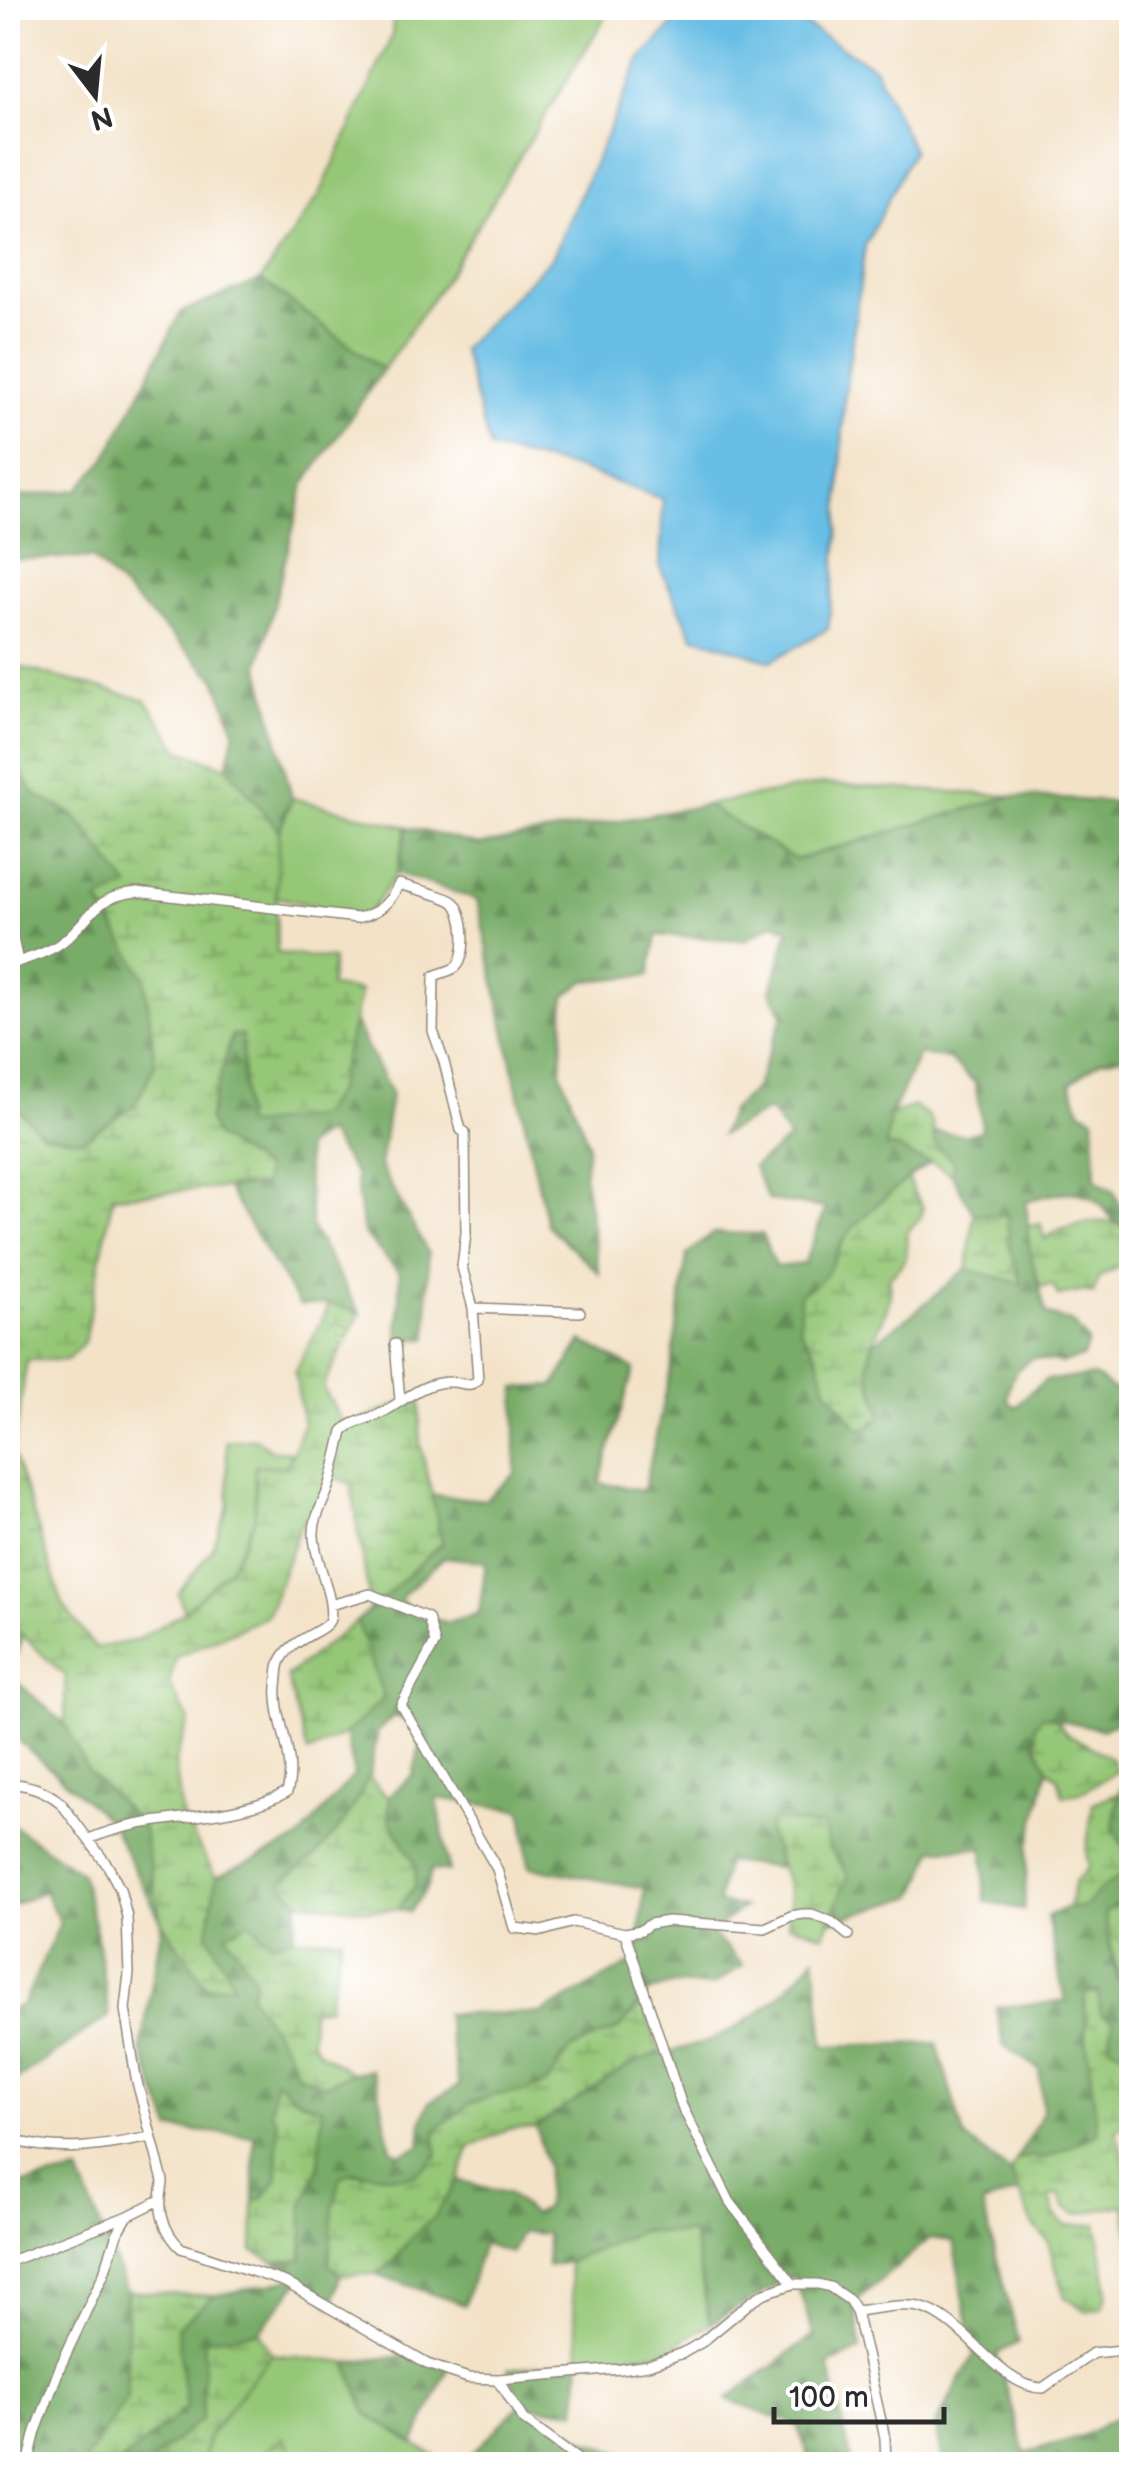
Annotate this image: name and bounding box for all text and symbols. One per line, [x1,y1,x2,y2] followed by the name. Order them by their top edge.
[45,45,145,145] north arrow
[87,99,116,136] text: N
[774,2362,944,2424] scale bar
[789,2380,869,2416] text: 100 m

